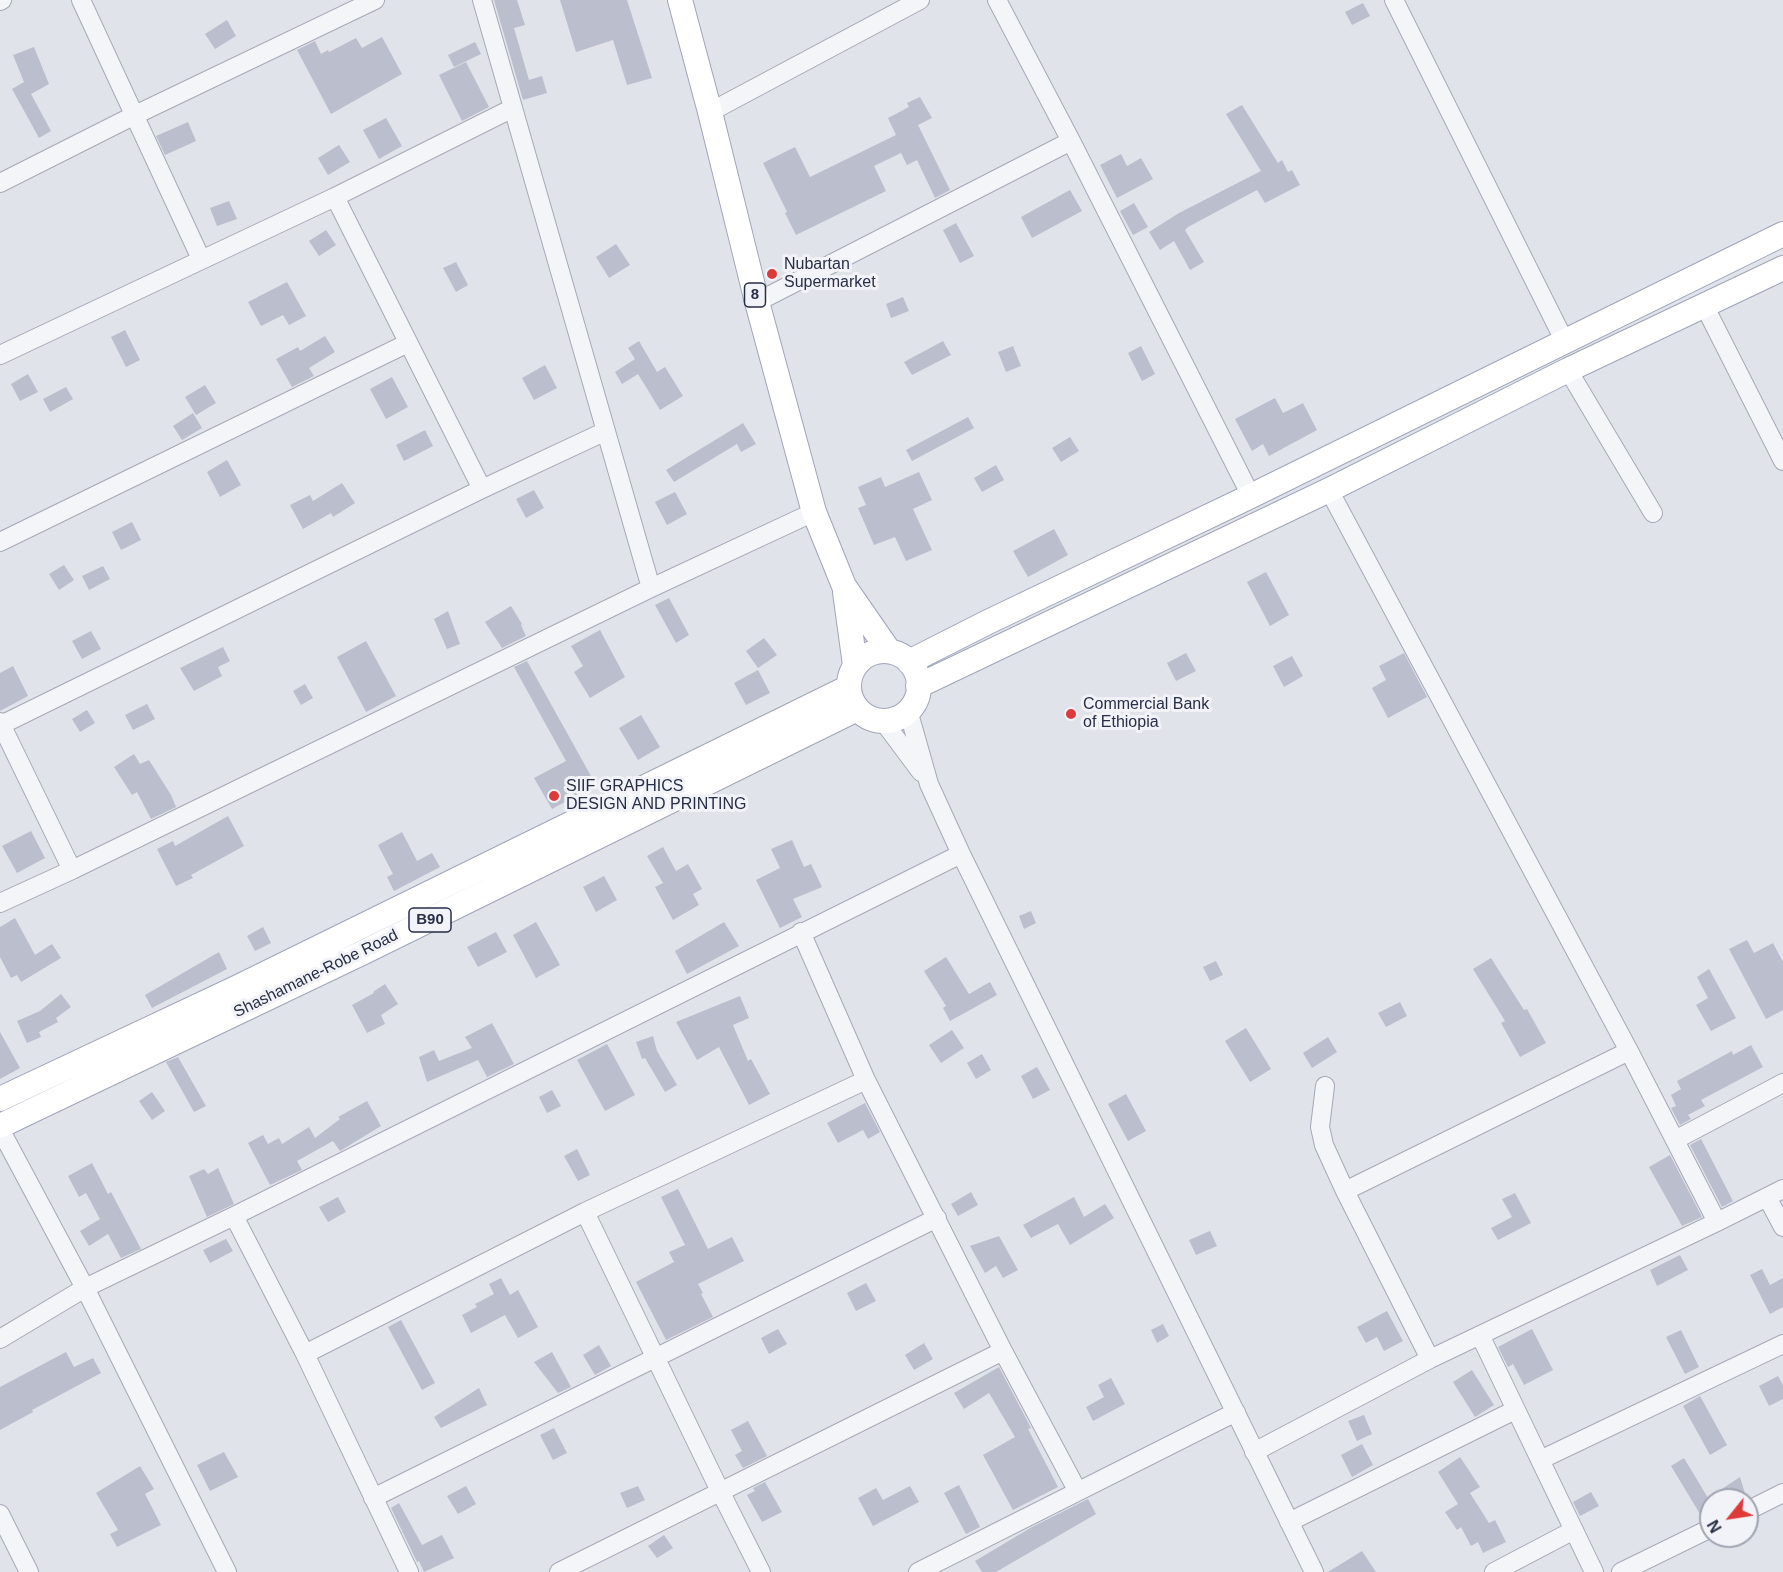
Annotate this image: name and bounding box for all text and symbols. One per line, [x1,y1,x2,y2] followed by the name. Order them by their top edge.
[784,255,876,293] place label: Nubartan Supermarket
[765,267,779,281] marker: Nubartan Supermarket
[744,283,766,307] road number: 8
[1083,695,1209,733] place label: Commercial Bank of Ethiopia
[1064,707,1078,721] marker: Commercial Bank of Ethiopia
[566,777,746,815] place label: SIIF GRAPHICS DESIGN AND PRINTING
[547,789,561,803] marker: SIIF GRAPHICS DESIGN AND PRINTING
[409,908,451,932] road number: B90
[231,926,401,1022] street label: Shashamane-Robe Road
[1699,1488,1759,1548] north arrow
[1704,1517,1725,1536] text: N

